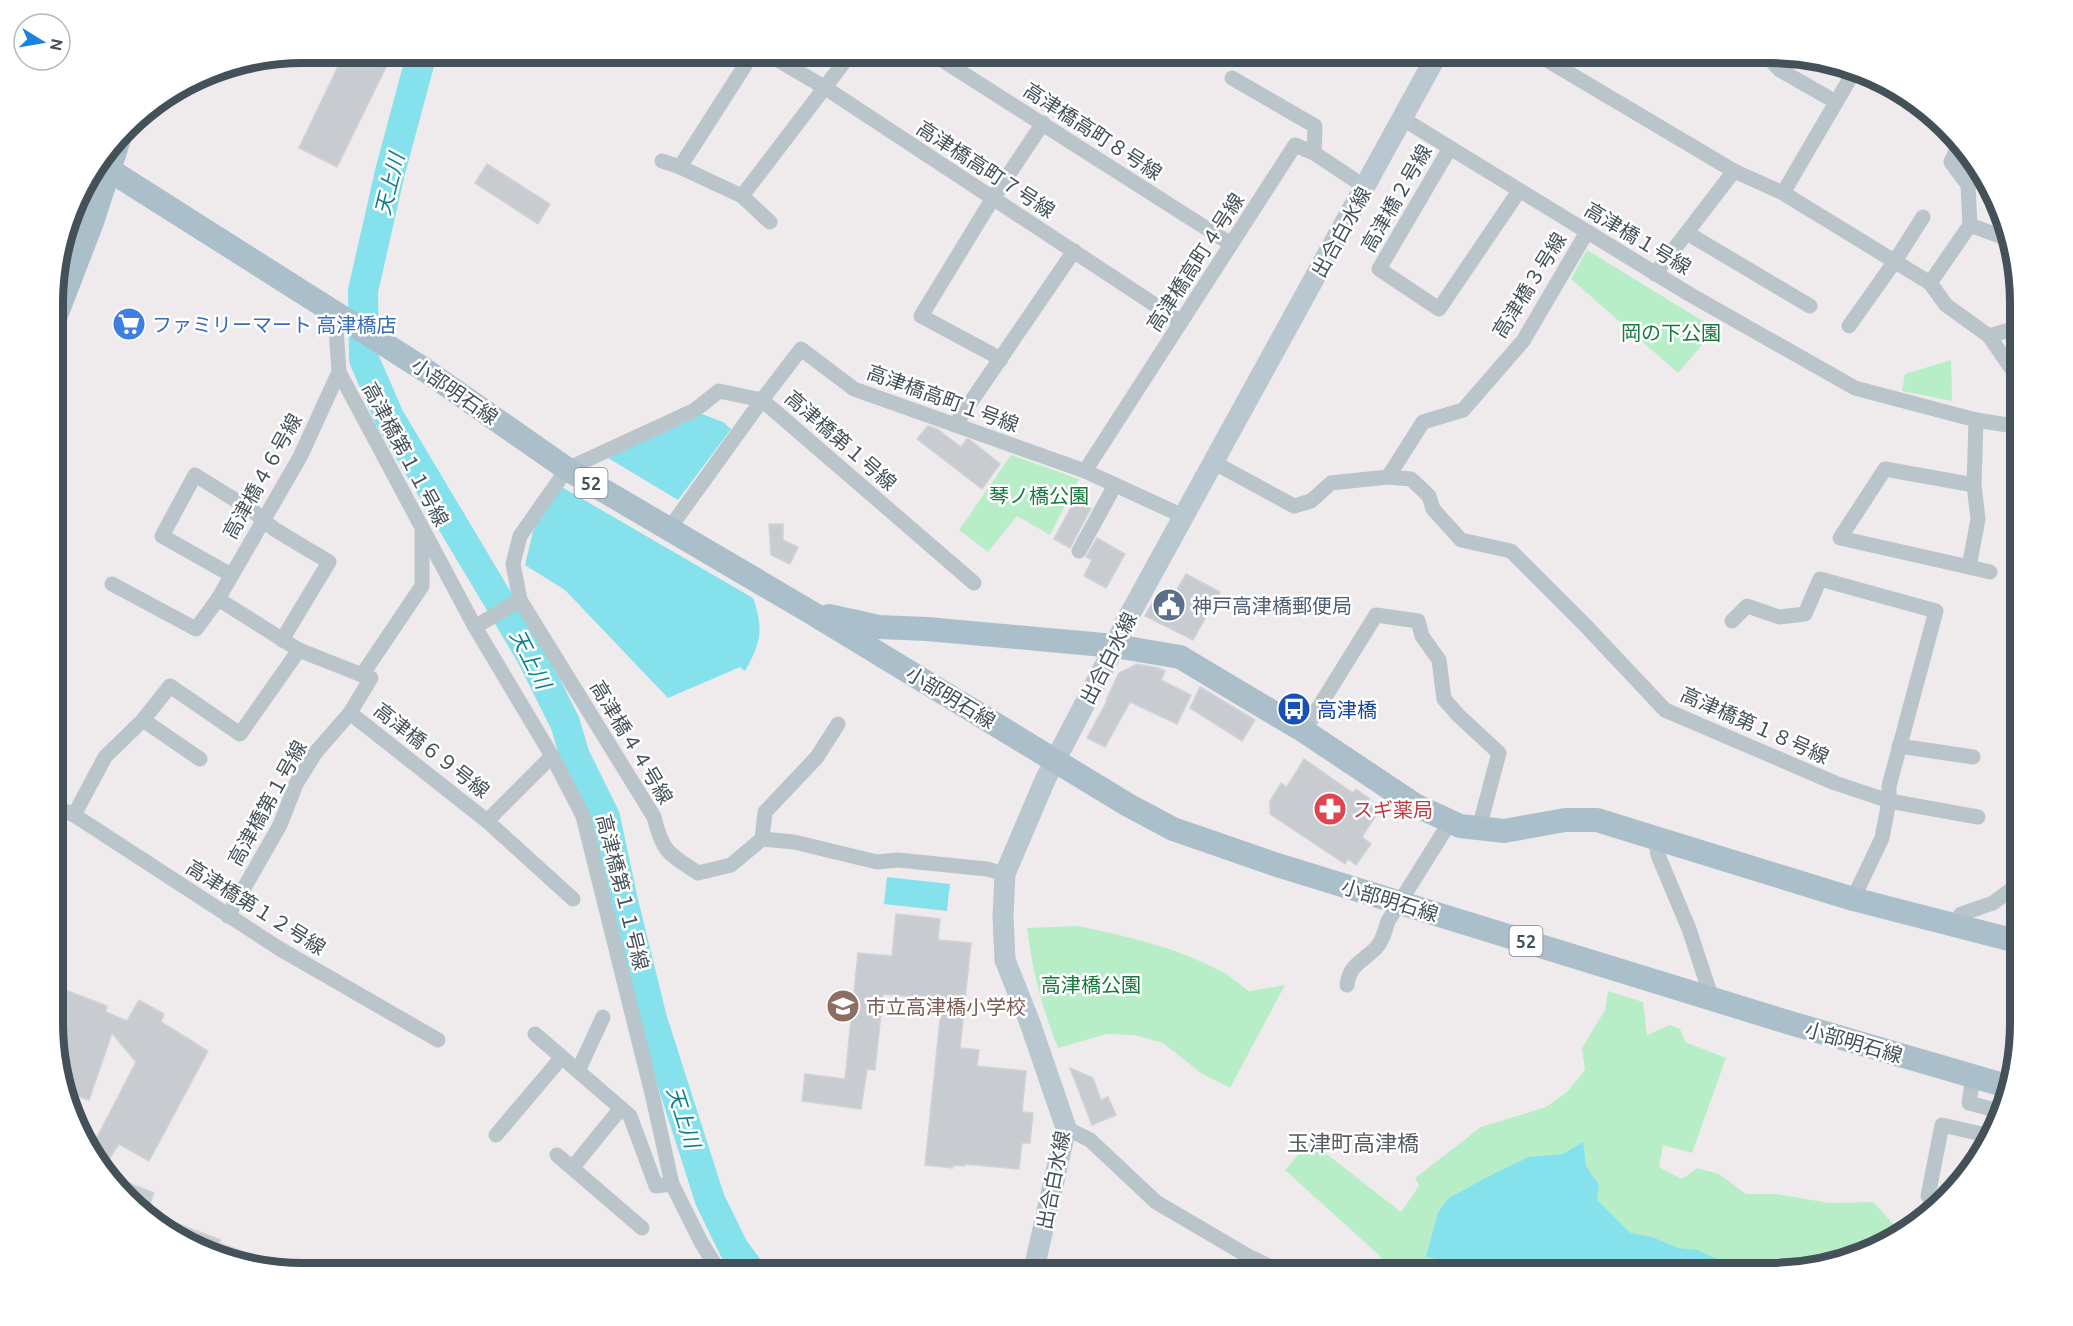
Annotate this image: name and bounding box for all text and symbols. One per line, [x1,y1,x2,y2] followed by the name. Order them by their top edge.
[12,12,72,72] north arrow
[47,37,67,52] text: N
[1020,78,1166,184] street label: 高津橋高町８号線
[913,116,1059,222] street label: 高津橋高町７号線
[1356,140,1436,256] street label: 高津橋２号線
[370,149,409,217] water label: 天上川
[1307,183,1375,281] street label: 出合白水線
[1142,189,1248,335] street label: 高津橋高町４号線
[1581,197,1695,279] street label: 高津橋１号線
[1487,228,1571,342] street label: 高津橋３号線
[111,306,147,342] supermarket icon: ファミリーマート 高津橋店
[152,313,397,336] place label: ファミリーマート 高津橋店
[1621,321,1721,344] park label: 岡の下公園
[407,353,503,429] street label: 小部明石線
[864,360,1022,436] street label: 高津橋高町１号線
[358,378,454,530] street label: 高津橋第１１号線
[781,385,901,495] street label: 高津橋第１号線
[218,409,306,543] street label: 高津橋４６号線
[574,468,608,498] road number: 52
[989,484,1089,507] park label: 琴ノ橋公園
[1151,587,1187,623] public building icon: 神戸高津橋郵便局
[1192,594,1352,617] place label: 神戸高津橋郵便局
[1075,608,1141,708] street label: 出合白水線
[506,625,557,694] water label: 天上川
[902,661,1000,733] street label: 小部明石線
[586,676,678,808] street label: 高津橋４４号線
[1677,682,1833,768] street label: 高津橋第１８号線
[1276,691,1312,727] bus stop icon: 高津橋
[370,698,494,802] street label: 高津橋６９号線
[1317,698,1377,721] place label: 高津橋
[223,736,311,870] street label: 高津橋第１号線
[1312,791,1348,827] pharmacy icon: スギ薬局
[1353,798,1433,821] place label: スギ薬局
[592,812,654,972] street label: 高津橋第１１号線
[182,855,330,959] street label: 高津橋第１２号線
[1339,874,1441,926] street label: 小部明石線
[1510,926,1543,956] road number: 52
[1041,973,1141,996] park label: 高津橋公園
[825,988,861,1024] school or university icon: 市立高津橋小学校
[866,995,1026,1018] place label: 市立高津橋小学校
[1803,1017,1905,1067] street label: 小部明石線
[663,1083,706,1153] water label: 天上川
[1032,1129,1074,1231] street label: 出合白水線
[1287,1130,1419,1155] district label: 玉津町高津橋

